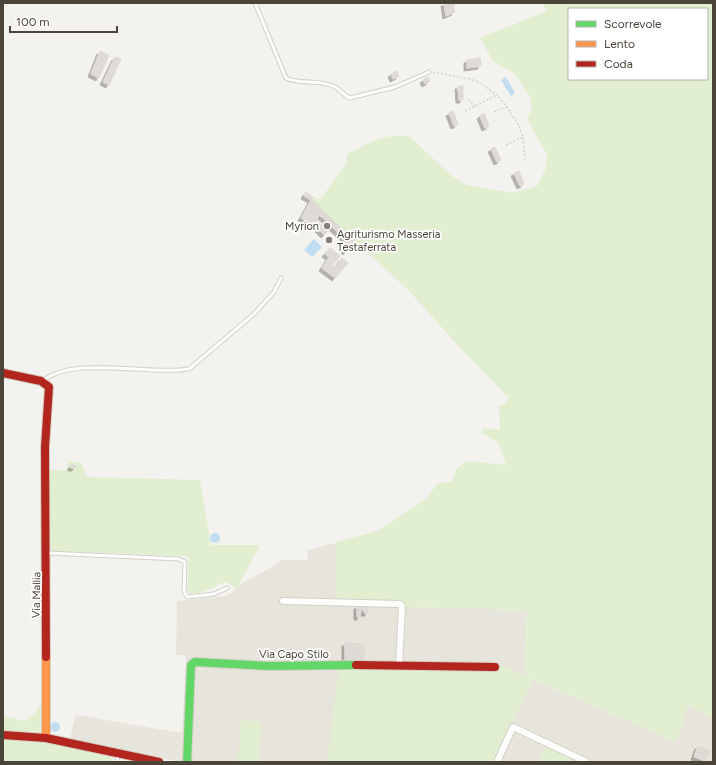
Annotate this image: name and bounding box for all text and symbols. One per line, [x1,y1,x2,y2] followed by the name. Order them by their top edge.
[10,8,117,34] scale bar
[568,8,708,80] legend
[16,15,50,29] text: 100 m
[604,17,662,31] text: Scorrevole
[604,37,635,51] text: Lento
[604,57,633,71] text: Coda
[285,220,319,233] place label: Myrion
[322,221,332,231] marker: Myrion
[337,228,440,254] place label: Agriturismo Masseria Testaferrata
[324,235,334,245] marker: Agriturismo Masseria Testaferrata
[30,572,43,618] street label: Via Mallia
[259,648,329,661] street label: Via Capo Stilo

